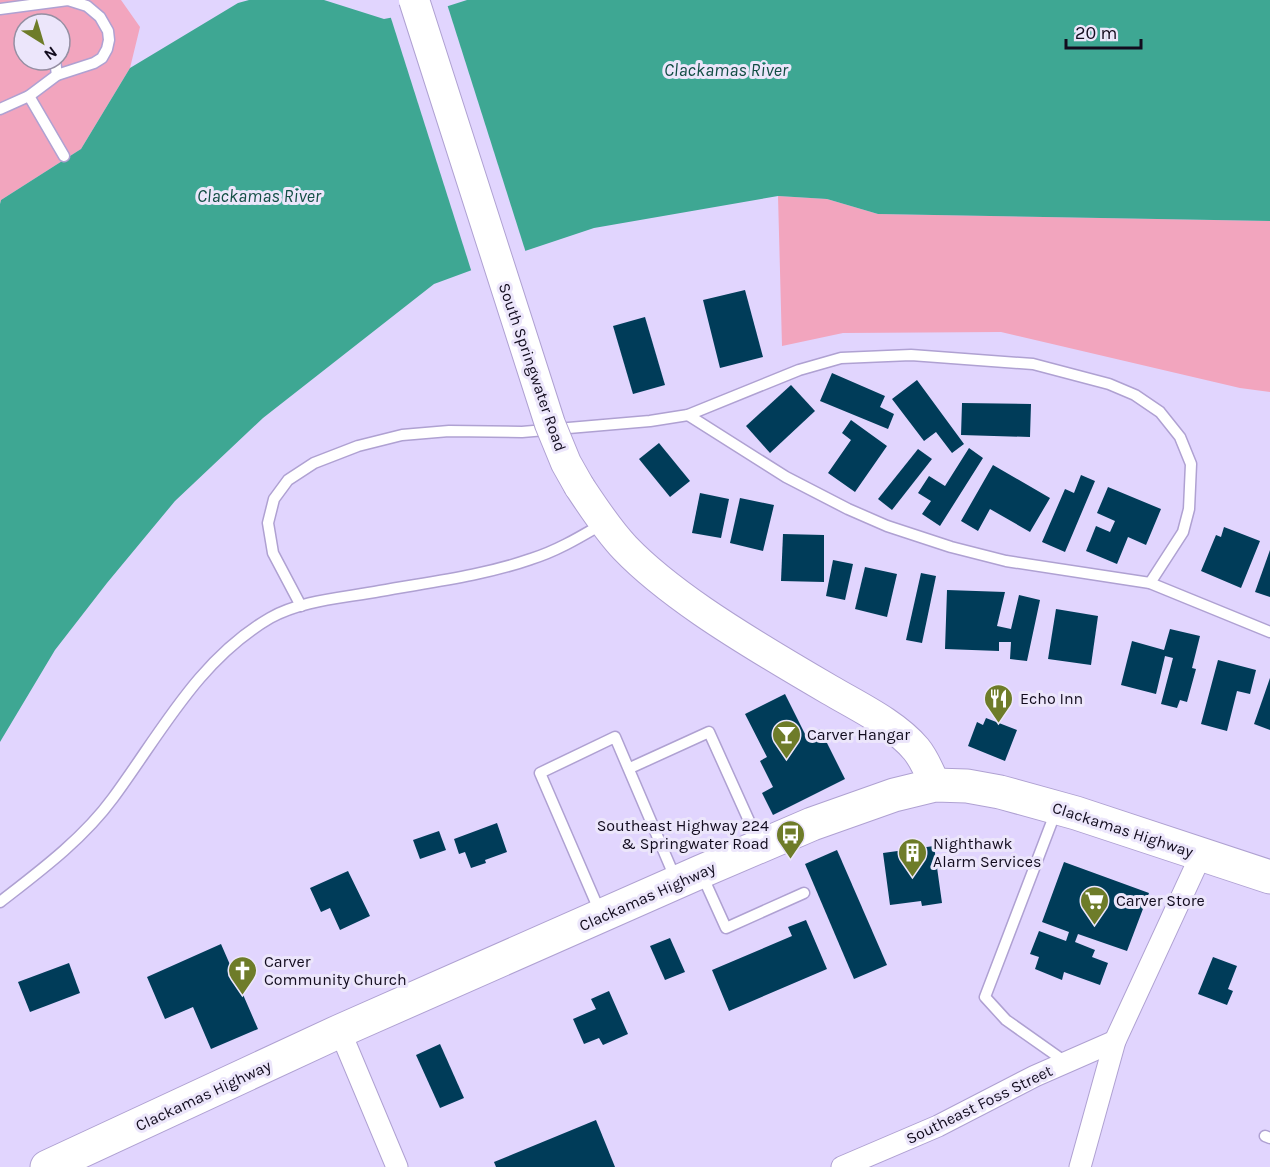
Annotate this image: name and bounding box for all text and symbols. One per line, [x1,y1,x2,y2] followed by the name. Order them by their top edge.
[12,12,72,72] north arrow
[1066,12,1141,50] scale bar
[1075,22,1117,44] text: 20 m
[40,43,61,65] text: N
[664,59,789,81] water label: Clackamas River
[197,185,322,207] water label: Clackamas River
[495,280,570,454] street label: South Springwater Road
[983,682,1015,724] restaurant icon: Echo Inn
[1020,689,1083,708] place label: Echo Inn
[770,718,802,760] bar icon: Carver Hangar
[807,725,910,744] place label: Carver Hangar
[1050,798,1196,861] street label: Clackamas Highway
[597,816,769,853] place label: Southeast Highway 224 & Springwater Road
[774,818,806,860] bus stop icon: Southeast Highway 224 & Springwater Road
[933,834,1041,871] place label: Nighthawk Alarm Services
[896,836,928,878] building icon: Nighthawk Alarm Services
[576,858,719,935] street label: Clackamas Highway
[1079,884,1111,926] supermarket icon: Carver Store
[1116,891,1205,910] place label: Carver Store
[264,952,407,989] place label: Carver Community Church
[227,954,259,996] church icon: Carver Community Church
[133,1056,274,1135] street label: Clackamas Highway
[903,1061,1055,1148] street label: Southeast Foss Street

